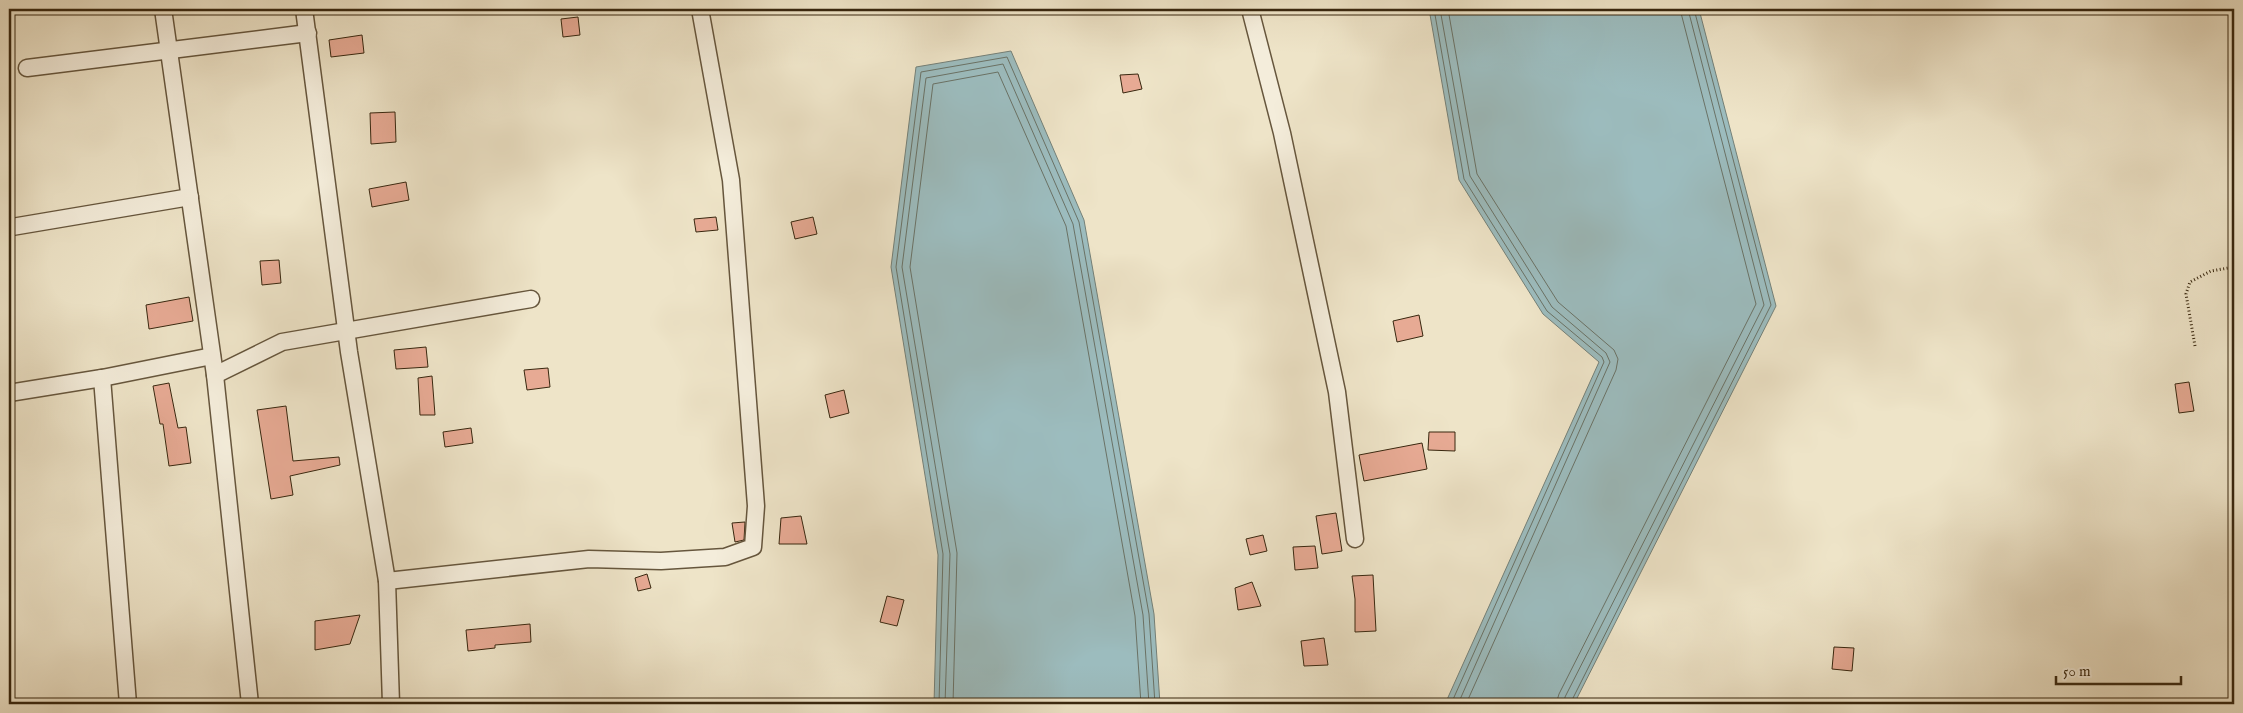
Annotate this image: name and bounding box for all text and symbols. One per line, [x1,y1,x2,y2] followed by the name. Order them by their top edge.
[2056,653,2180,685] scale bar
[2063,662,2091,681] text: 50 m

